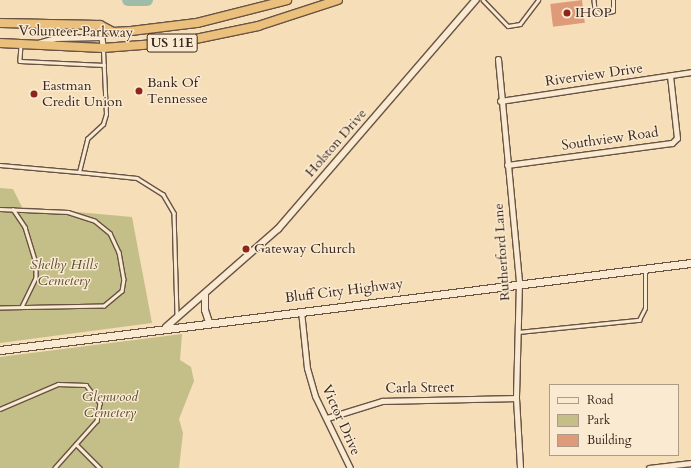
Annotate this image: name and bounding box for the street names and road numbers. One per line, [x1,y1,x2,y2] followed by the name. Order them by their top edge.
[19,23,133,41] street label: Volunteer Parkway
[146,32,198,54] road number: US 11E
[544,60,644,90] street label: Riverview Drive
[302,105,370,181] street label: Holston Drive
[561,124,659,154] street label: Southview Road
[490,203,514,301] street label: Rutherford Lane
[284,275,404,307] street label: Bluff City Highway
[385,379,455,397] street label: Carla Street
[318,382,364,458] street label: Victor Drive

